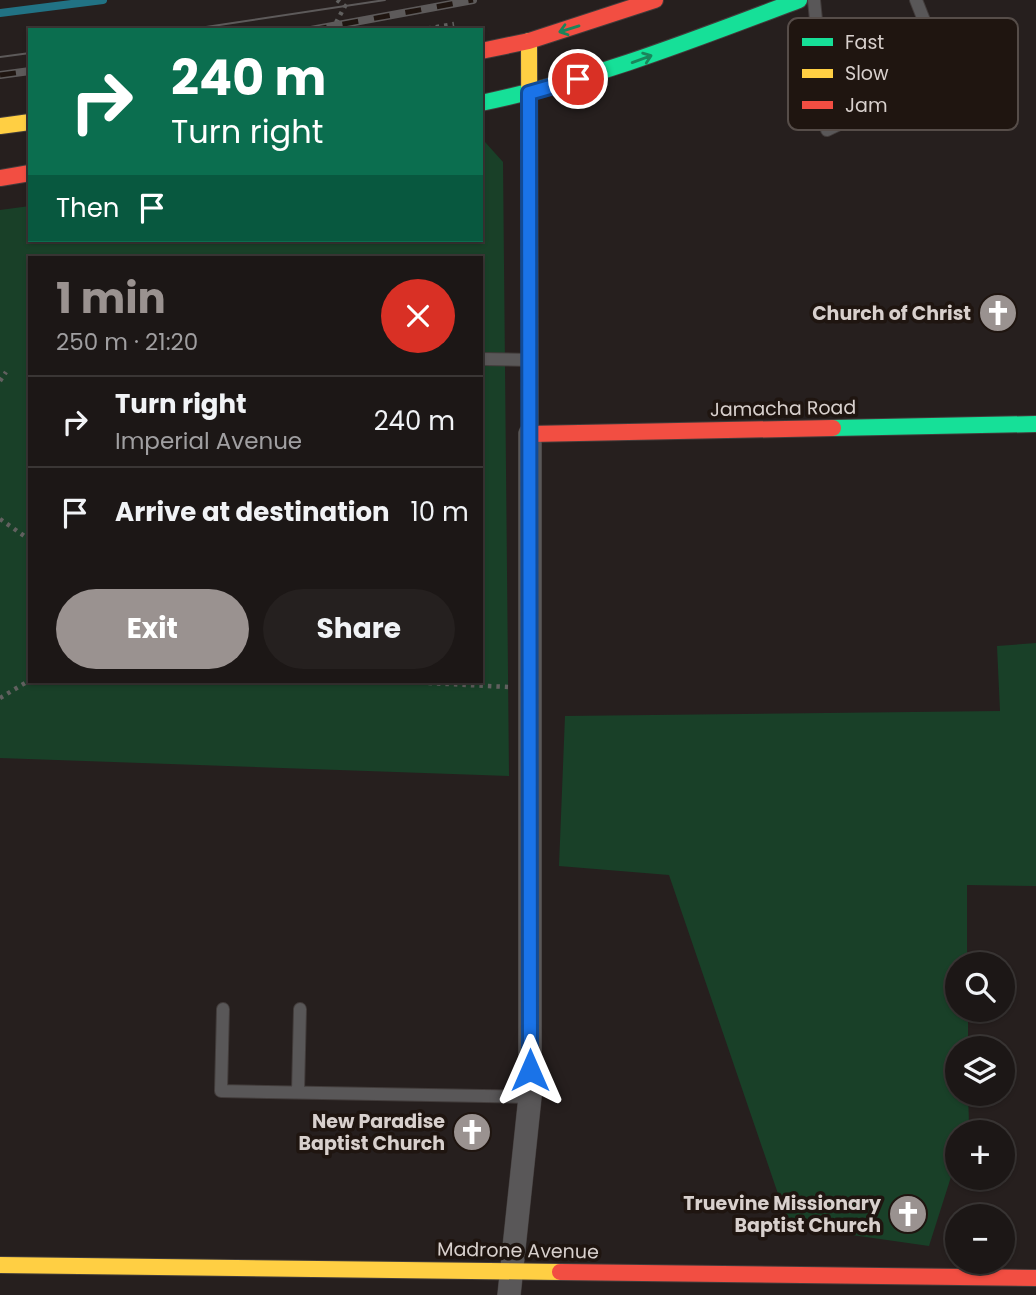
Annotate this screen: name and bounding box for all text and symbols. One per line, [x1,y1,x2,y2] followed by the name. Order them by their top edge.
[788,18,1018,130] legend
[558,23,580,36] one-way arrow
[845,29,884,56] text: Fast
[171,44,326,112] text: 240 m
[548,49,608,109] pin
[630,52,652,64] one-way arrow
[56,56,147,147] icon: right
[559,60,597,98] icon: arrive
[845,60,889,87] text: Slow
[845,92,887,119] text: Jam
[171,109,323,154] text: Turn right
[133,189,171,227] icon: arrive
[56,190,119,226] text: Then
[56,269,166,328] text: 1 min
[381,279,455,353] button: close
[977,292,1019,334] church icon: Church of Christ
[812,300,971,327] place label: Church of Christ
[56,326,198,358] text: 250 m · 21:20
[115,386,247,422] text: Turn right
[710,394,856,423] street label: Jamacha Road
[56,403,94,441] icon: right
[374,403,455,439] text: 240 m
[115,425,302,457] text: Imperial Avenue
[56,494,94,532] icon: arrive
[115,494,390,530] text: Arrive at destination
[411,494,469,530] text: 10 m
[56,589,249,669] button: Exit
[263,589,455,669] button: Share
[945,952,1015,1274] map controls
[945,952,1015,1022] button: search
[493,1033,567,1107] position arrow
[945,1036,1015,1106] button: layers
[298,1108,445,1157] place label: New Paradise Baptist Church
[451,1111,493,1153] church icon: New Paradise Baptist Church
[945,1120,1015,1190] button: +
[683,1190,882,1239] place label: Truevine Missionary Baptist Church
[887,1193,929,1235] church icon: Truevine Missionary Baptist Church
[945,1204,1015,1274] button: −
[437,1236,599,1265] street label: Madrone Avenue

